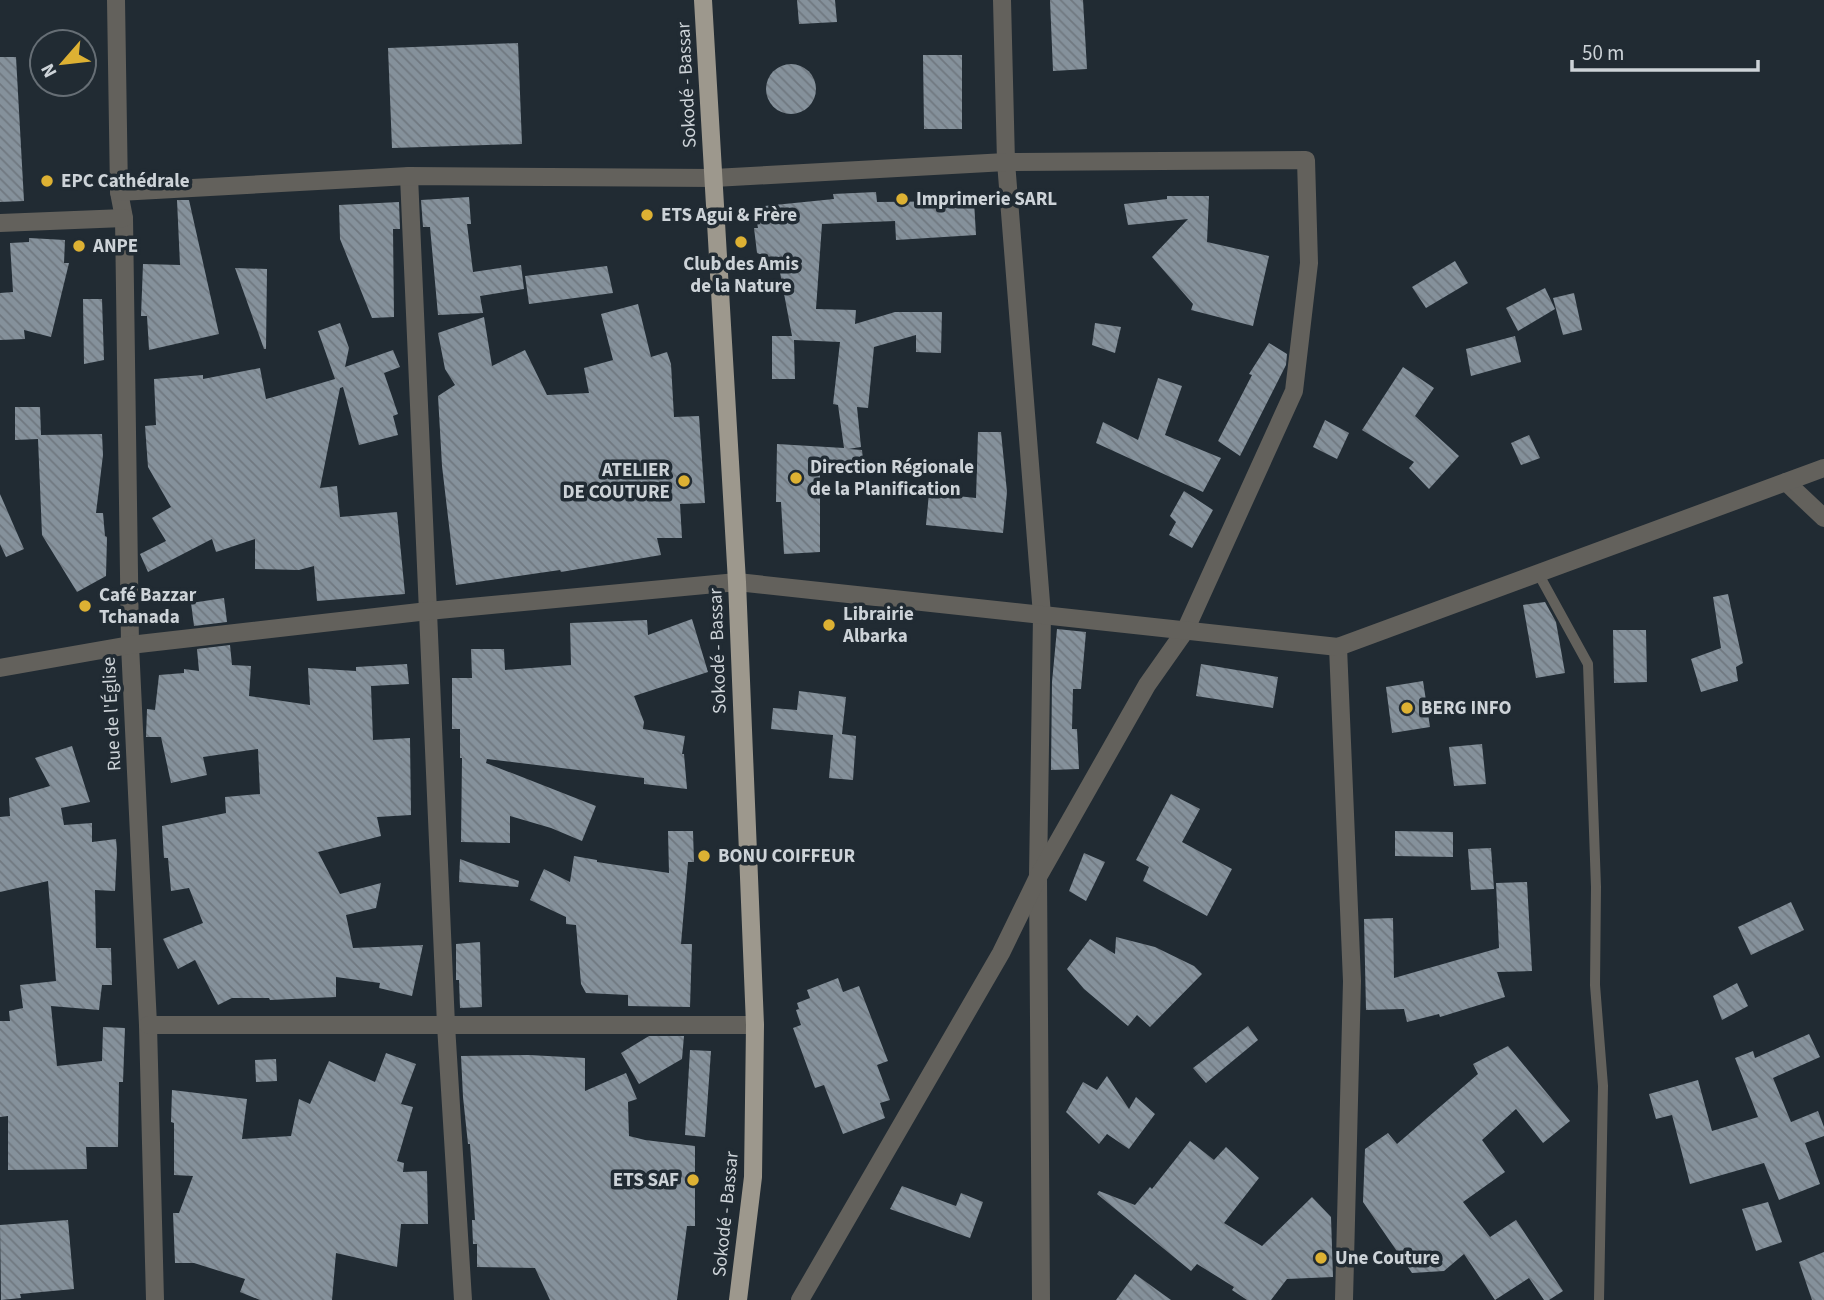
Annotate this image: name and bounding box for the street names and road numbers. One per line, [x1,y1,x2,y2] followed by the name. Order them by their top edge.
[670,21,704,149] street label: Sokodé - Bassar
[702,587,734,714] street label: Sokodé - Bassar
[96,656,128,772] street label: Rue de l'Église
[706,1149,746,1278] street label: Sokodé - Bassar

